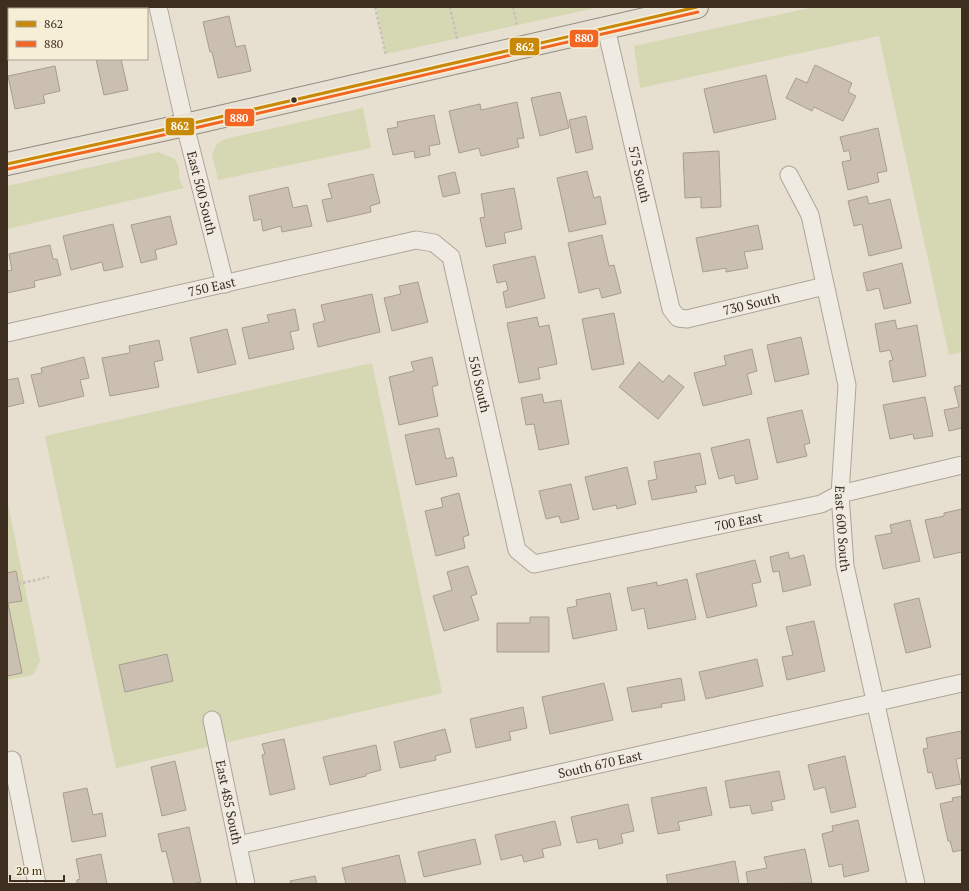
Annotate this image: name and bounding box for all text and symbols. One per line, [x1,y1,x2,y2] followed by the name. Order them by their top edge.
[8,8,148,60] legend
[44,16,63,31] text: 862
[569,29,599,48] line badge: 880
[575,31,593,45] text: 880
[44,36,63,51] text: 880
[509,37,540,56] line badge: 862
[516,40,534,54] text: 862
[289,95,299,105] unlabelled marker
[224,108,255,127] line badge: 880
[230,111,248,125] text: 880
[165,117,195,136] line badge: 862
[171,119,189,133] text: 862
[624,144,655,205] street label: 575 South
[183,149,221,237] street label: East 500 South
[186,272,238,301] street label: 750 East
[721,288,782,319] street label: 730 South
[464,354,495,415] street label: 550 South
[831,485,855,574] street label: East 600 South
[713,507,764,535] street label: 700 East
[556,746,644,782] street label: South 670 East
[212,758,247,846] street label: East 485 South
[10,857,64,883] scale bar
[16,863,43,878] text: 20 m

